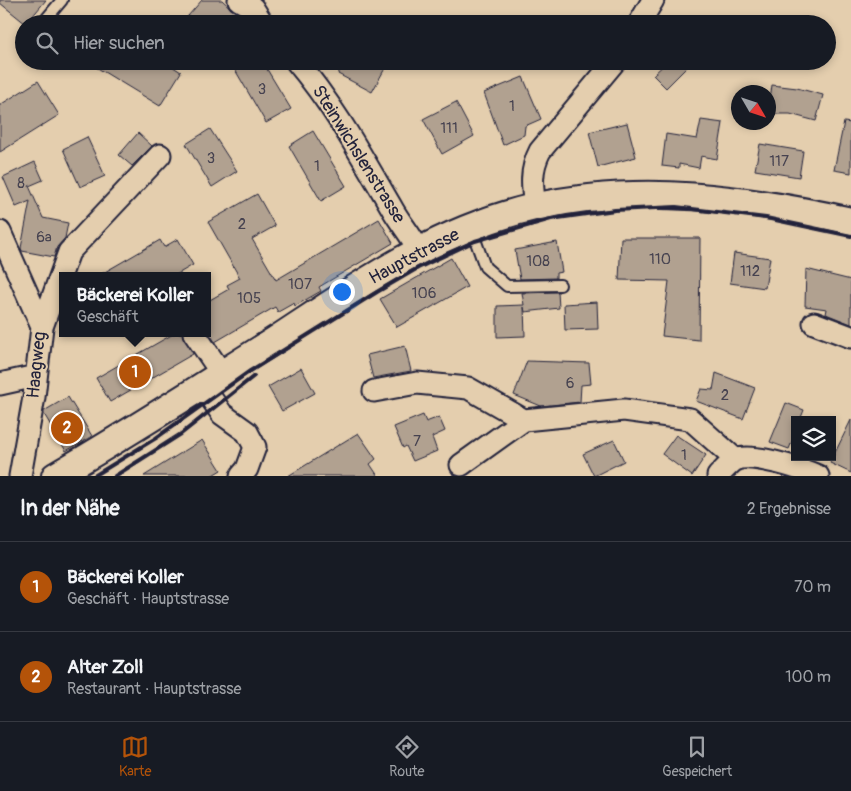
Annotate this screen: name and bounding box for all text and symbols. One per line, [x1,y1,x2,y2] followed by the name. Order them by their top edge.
[15,15,836,70] search box
[33,29,61,57] icon: search
[73,31,165,55] text: Hier suchen
[258,80,266,99] house number: 3
[307,81,410,228] street label: Steinwichslenstrasse
[731,85,776,130] north arrow
[509,97,515,116] house number: 1
[440,119,458,138] house number: 111
[207,149,215,168] house number: 3
[769,152,789,171] house number: 117
[314,157,320,176] house number: 1
[17,174,25,193] house number: 8
[238,215,246,234] house number: 2
[365,223,464,290] street label: Hauptstrasse
[36,228,52,247] house number: 6a
[649,250,671,269] house number: 110
[526,252,550,271] house number: 108
[740,262,760,281] house number: 112
[59,272,211,337] popup
[288,275,312,294] house number: 107
[329,279,355,305] your location
[77,283,193,307] text: Bäckerei Koller
[412,284,436,303] house number: 106
[237,289,261,308] house number: 105
[77,307,138,327] text: Geschäft
[22,330,51,400] street label: Haagweg
[119,353,151,391] pin: 1
[566,374,574,393] house number: 6
[721,386,729,405] house number: 2
[51,409,83,447] pin: 2
[791,416,836,461] map controls
[791,416,836,461] button: layers
[413,432,421,451] house number: 7
[681,446,687,465] house number: 1
[20,495,120,522] text: In der Nähe
[747,499,831,519] text: 2 Ergebnisse
[67,565,184,589] text: Bäckerei Koller
[33,577,39,597] text: 1
[794,577,831,597] text: 70 m
[67,589,229,609] text: Geschäft · Hauptstrasse
[67,655,143,679] text: Alter Zoll
[32,667,40,687] text: 2
[785,667,831,687] text: 100 m
[67,679,241,699] text: Restaurant · Hauptstrasse
[119,733,151,780] tab: Karte
[389,733,425,780] tab: Route
[662,733,732,780] tab: Gespeichert

